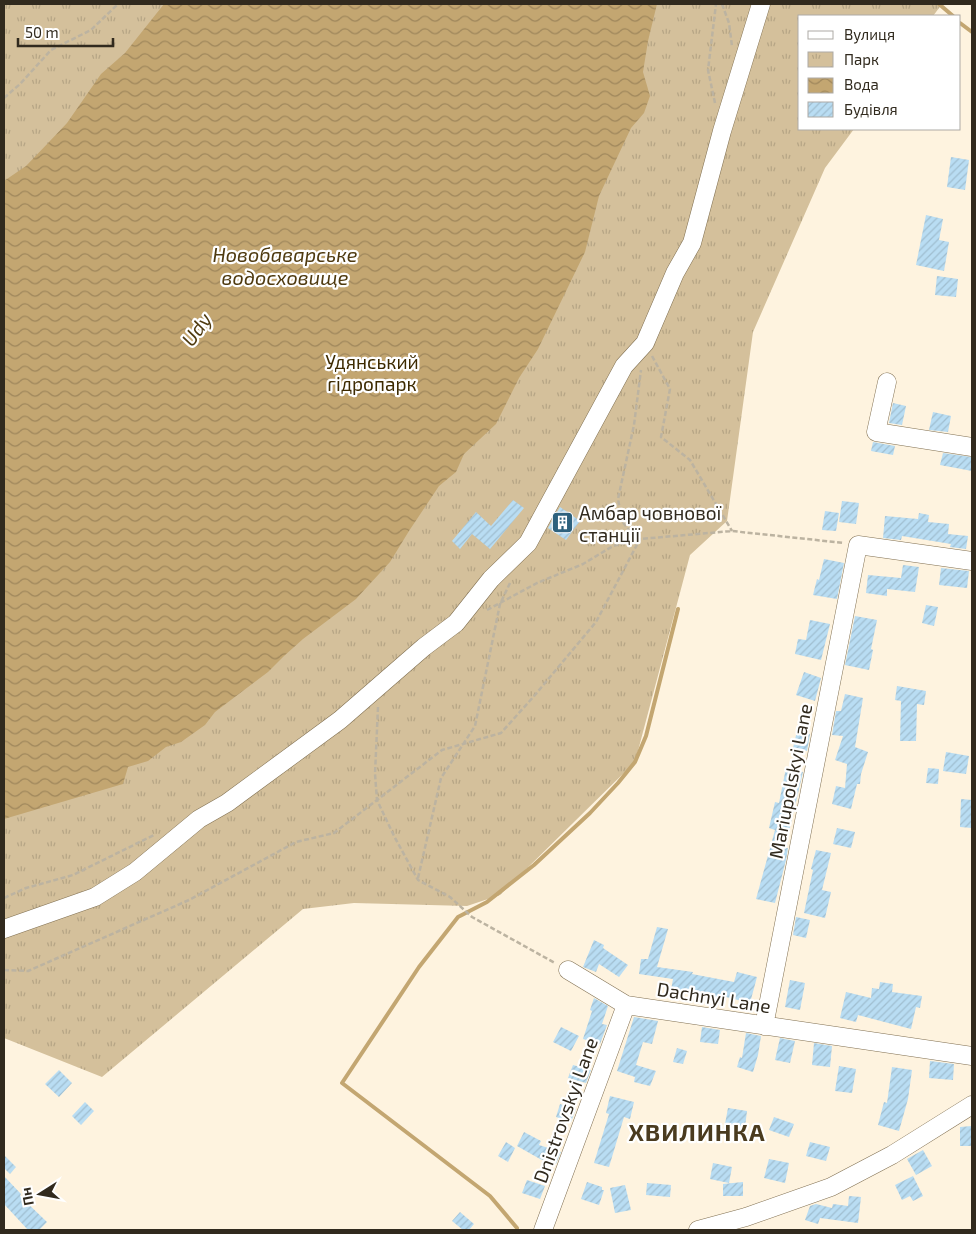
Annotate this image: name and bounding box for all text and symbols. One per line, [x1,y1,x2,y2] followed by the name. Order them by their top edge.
[18,15,112,47] scale bar
[798,15,961,130] legend
[25,23,59,41] text: 50 m
[844,25,895,44] text: Вулиця
[844,50,879,68] text: Парк
[844,75,879,93] text: Вода
[844,100,898,119] text: Будівля
[212,242,358,289] water label: Новобаварське водосховище
[176,307,217,351] water label: Udy
[325,350,419,395] park label: Удянський гідропарк
[579,501,721,546] place label: Амбар човнової станції
[551,511,575,535] building icon: Амбар човнової станції
[764,702,816,860] street label: Mariupolskyi Lane
[655,977,773,1017] street label: Dachnyi Lane
[528,1034,602,1186] street label: Dnistrovskyi Lane
[628,1117,766,1146] district label: ХВИЛИНКА
[15,1169,65,1219] north arrow
[17,1186,37,1207] text: Пн

